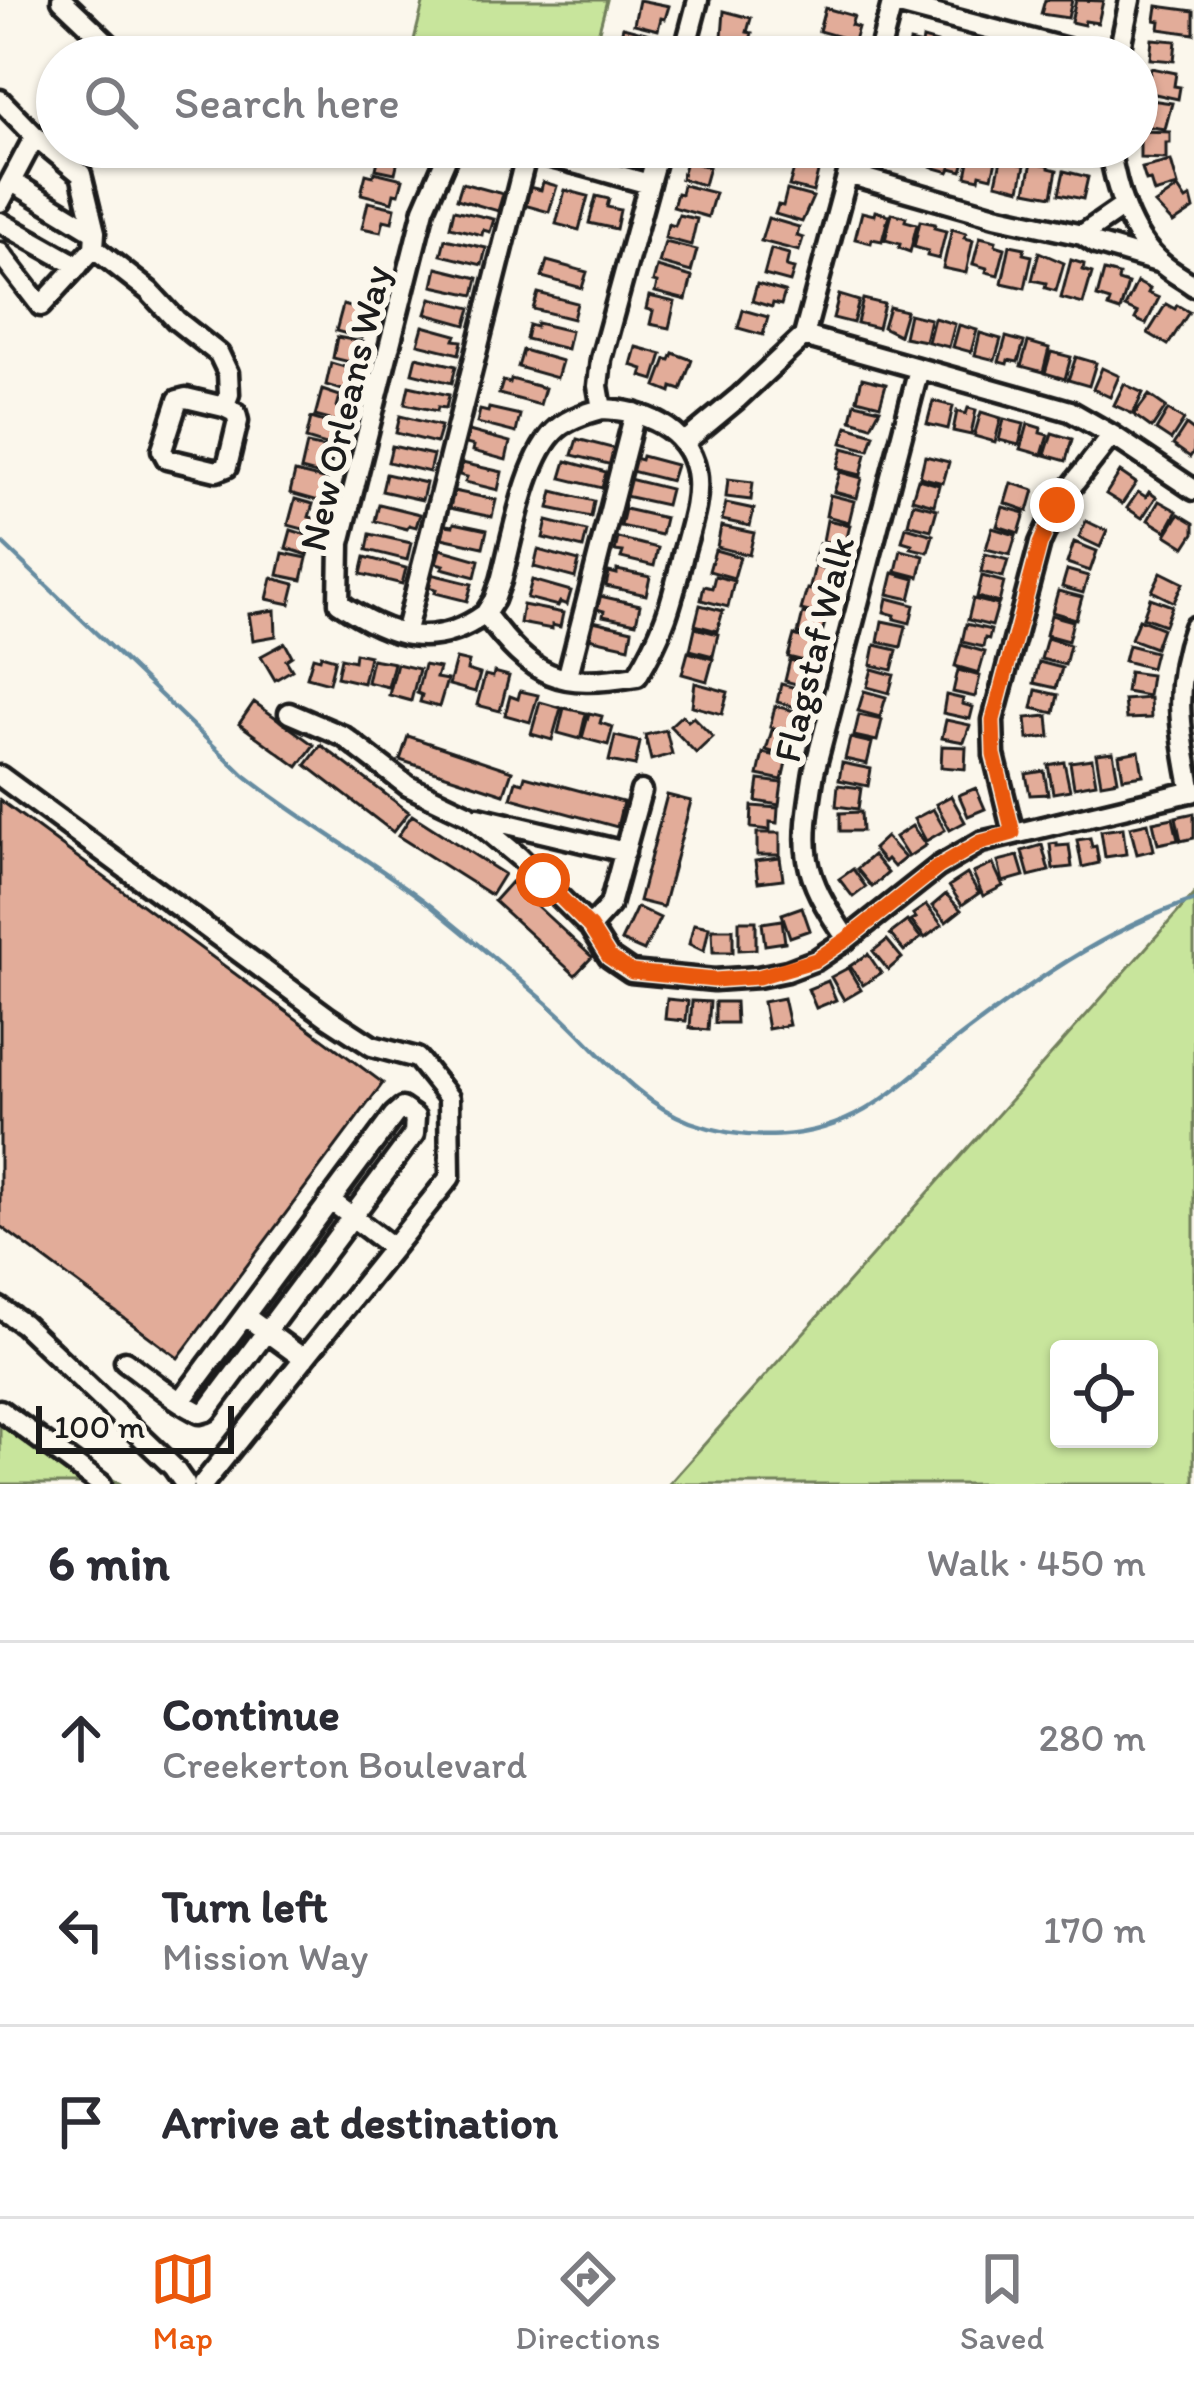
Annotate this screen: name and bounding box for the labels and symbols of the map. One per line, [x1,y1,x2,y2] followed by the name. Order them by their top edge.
[289,261,400,556] street label: New Orleans Way
[1030,478,1084,532] route end
[763,531,864,767] street label: Flagstaf Walk
[516,853,570,907] route start
[36,1400,234,1453] scale bar

